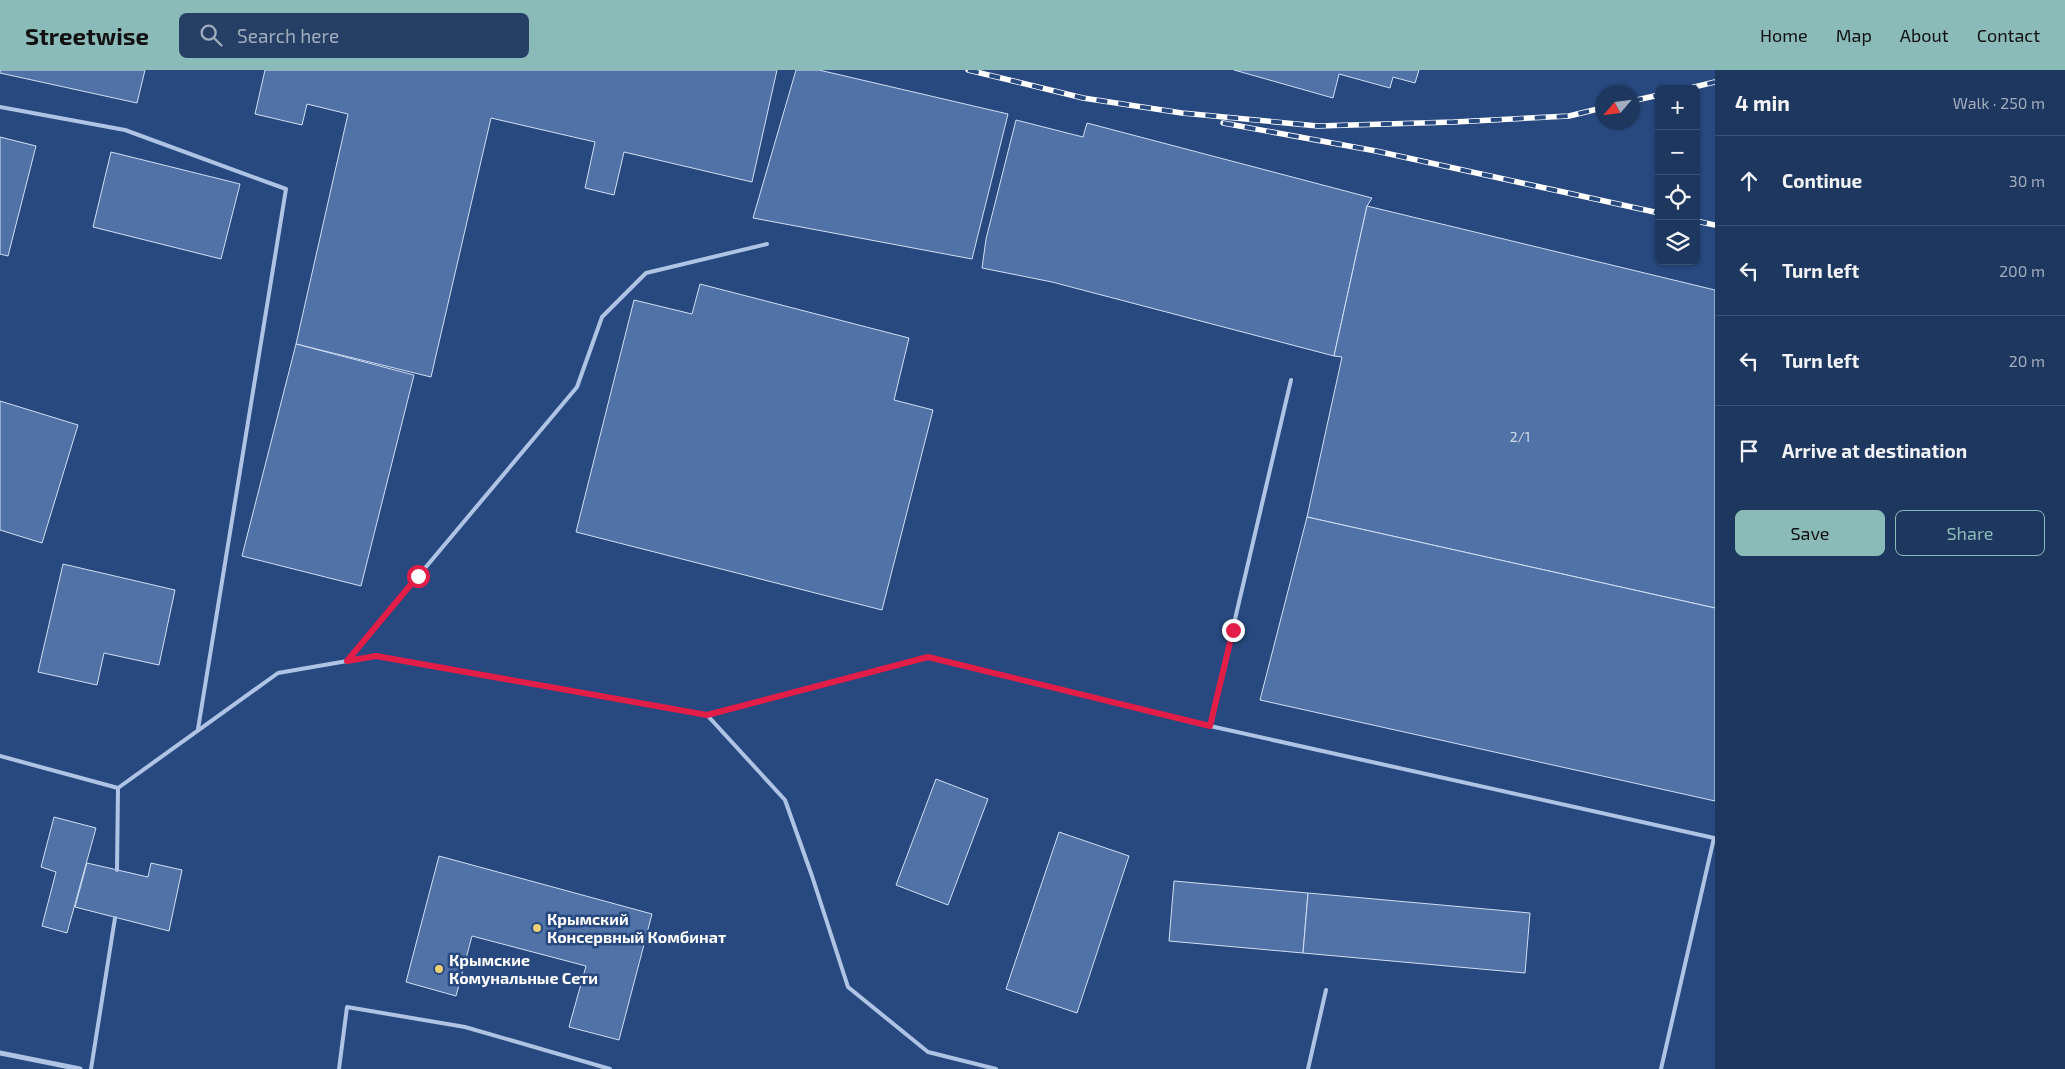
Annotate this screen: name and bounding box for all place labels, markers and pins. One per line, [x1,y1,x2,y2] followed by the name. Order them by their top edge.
[547,909,726,946] place label: Крымский Консервный Комбинат
[531,922,543,934] marker: Крымский Консервный Комбинат
[449,950,598,987] place label: Крымские Комунальные Сети
[433,963,445,975] marker: Крымские Комунальные Сети

